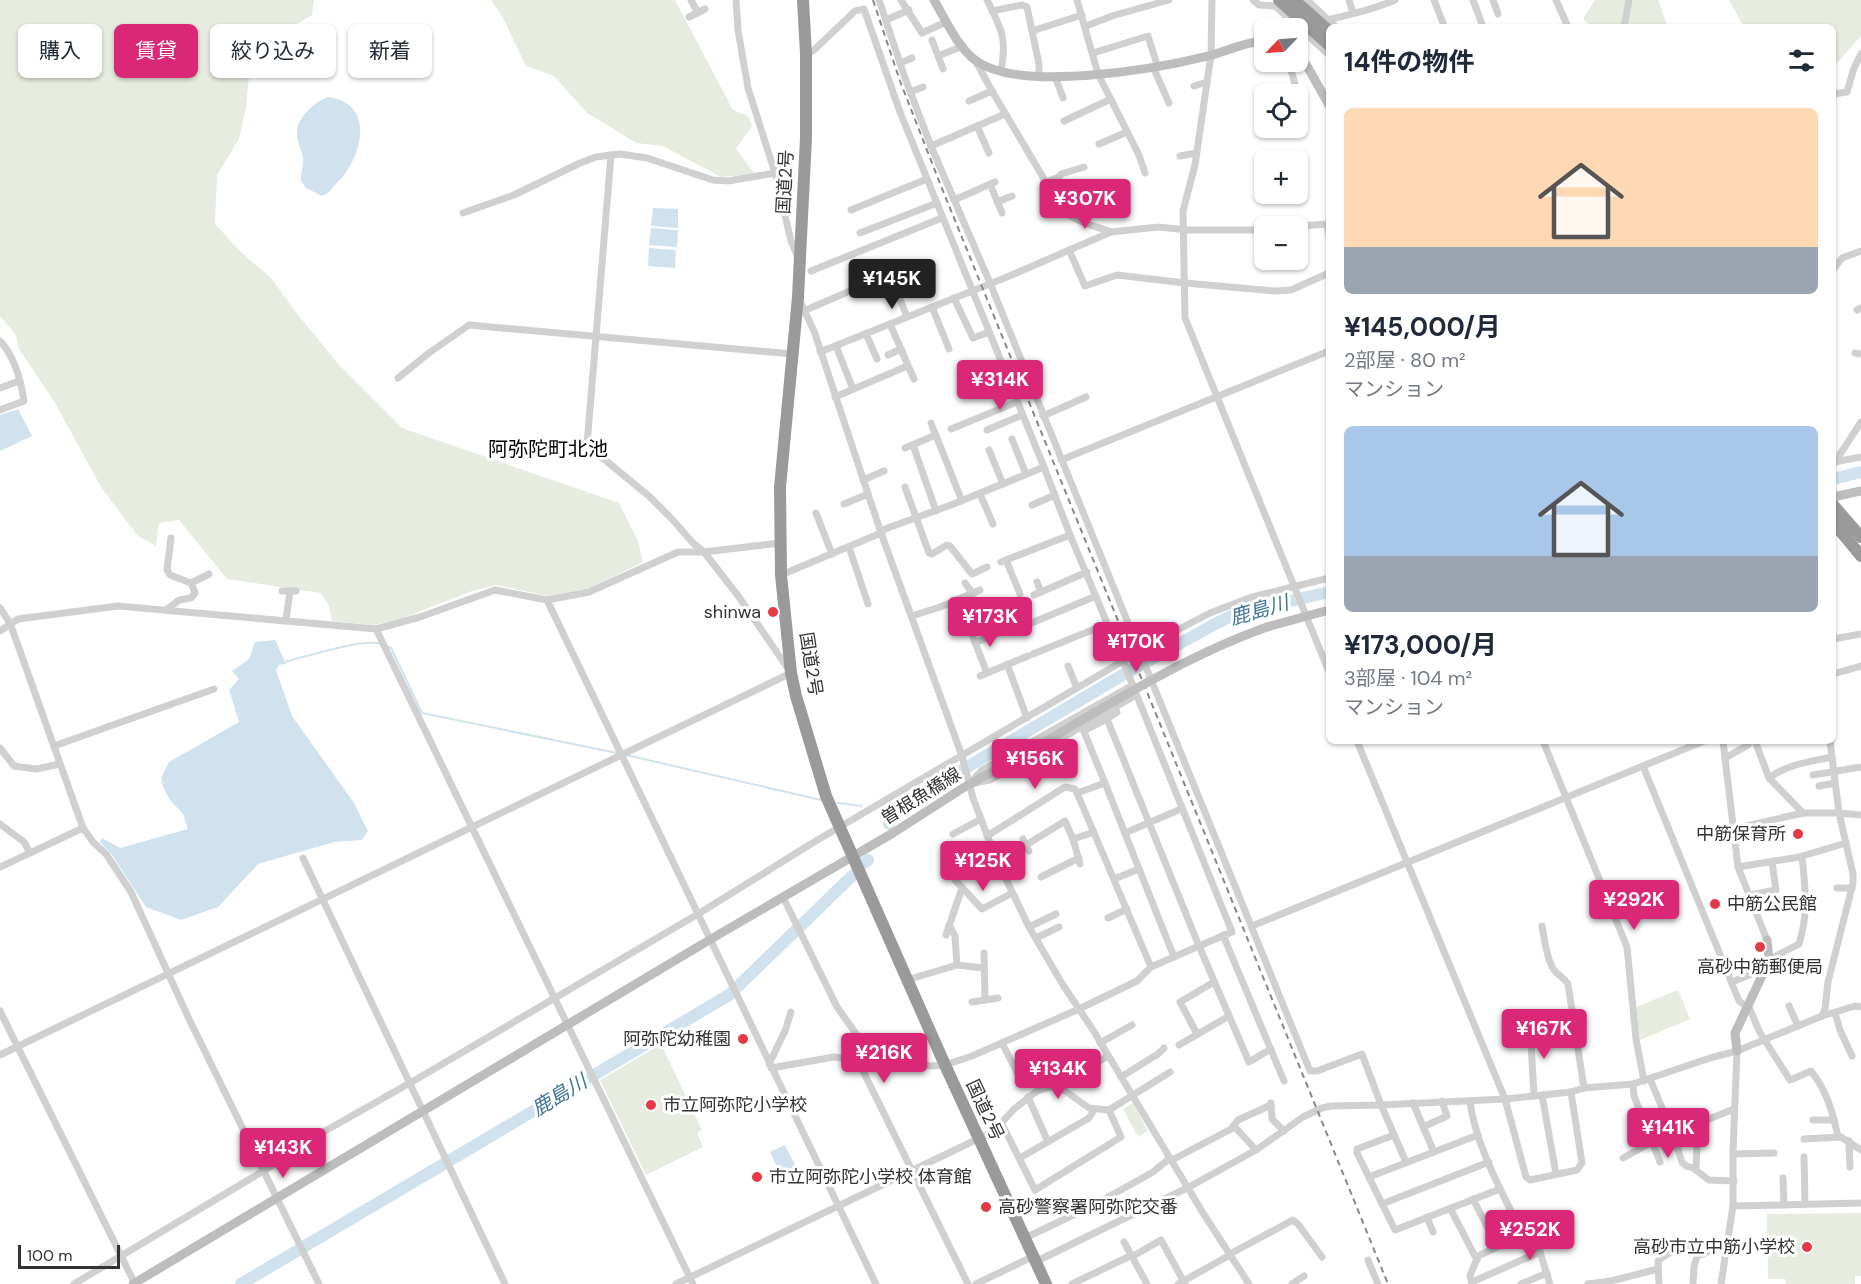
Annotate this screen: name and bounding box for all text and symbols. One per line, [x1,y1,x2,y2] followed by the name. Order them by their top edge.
[1254,18,1308,72] north arrow
[1254,18,1308,270] map controls
[18,24,102,78] chip: 購入
[114,24,198,78] chip: 賃貸
[210,24,336,78] chip: 絞り込み
[348,24,432,78] chip: 新着
[1785,44,1818,77] icon: filters
[1344,45,1474,79] text: 14件の物件
[1254,84,1308,138] button: locate
[1527,147,1635,255] icon: home
[771,149,799,215] street label: 国道2号
[1254,150,1308,204] button: +
[1043,179,1127,230] pin: ¥307K
[1054,185,1116,211] text: ¥307K
[1254,216,1308,270] button: −
[850,259,934,310] pin: ¥145K
[863,265,921,291] text: ¥145K
[1344,310,1501,344] text: ¥145,000/月
[1344,347,1466,373] text: 2部屋 · 80 m²
[958,360,1042,411] pin: ¥314K
[971,366,1029,392] text: ¥314K
[1344,376,1444,402] text: マンション
[488,436,608,462] district label: 阿弥陀町北池
[1527,465,1635,573] icon: home
[1227,589,1293,631] water label: 鹿島川
[948,597,1032,648] pin: ¥173K
[704,600,761,624] place label: shinwa
[962,603,1018,629] text: ¥173K
[766,605,780,619] marker: shinwa
[1094,622,1178,673] pin: ¥170K
[1107,628,1165,654] text: ¥170K
[1344,628,1497,662] text: ¥173,000/月
[794,630,828,698] street label: 国道2号
[1344,665,1472,691] text: 3部屋 · 104 m²
[1344,694,1444,720] text: マンション
[993,739,1077,790] pin: ¥156K
[1006,745,1064,771] text: ¥156K
[876,762,966,830] street label: 曽根魚橋線
[1696,822,1786,846] place label: 中筋保育所
[1791,827,1805,841] marker: 中筋保育所
[941,841,1025,892] pin: ¥125K
[954,847,1012,873] text: ¥125K
[1592,880,1676,931] pin: ¥292K
[1603,886,1665,912] text: ¥292K
[1727,892,1817,916] place label: 中筋公民館
[1708,897,1722,911] marker: 中筋公民館
[1753,940,1767,954] marker: 高砂中筋郵便局
[1697,955,1823,979] place label: 高砂中筋郵便局
[1502,1009,1586,1060] pin: ¥167K
[1516,1015,1572,1041] text: ¥167K
[623,1027,731,1051] place label: 阿弥陀幼稚園
[736,1032,750,1046] marker: 阿弥陀幼稚園
[842,1033,926,1084] pin: ¥216K
[855,1039,913,1065] text: ¥216K
[1016,1049,1100,1100] pin: ¥134K
[1029,1055,1087,1081] text: ¥134K
[527,1067,593,1122] water label: 鹿島川
[961,1076,1009,1144] street label: 国道2号
[663,1093,807,1117] place label: 市立阿弥陀小学校
[644,1098,658,1112] marker: 市立阿弥陀小学校
[1626,1108,1710,1159] pin: ¥141K
[1641,1114,1695,1140] text: ¥141K
[241,1128,325,1179] pin: ¥143K
[254,1134,312,1160] text: ¥143K
[769,1165,972,1189] place label: 市立阿弥陀小学校 体育館
[750,1170,764,1184] marker: 市立阿弥陀小学校 体育館
[998,1195,1178,1219] place label: 高砂警察署阿弥陀交番
[979,1200,993,1214] marker: 高砂警察署阿弥陀交番
[1488,1210,1572,1261] pin: ¥252K
[1499,1216,1561,1242] text: ¥252K
[1633,1235,1795,1259] place label: 高砂市立中筋小学校
[1800,1240,1814,1254] marker: 高砂市立中筋小学校
[18,1242,120,1270] scale bar
[27,1245,72,1266] text: 100 m

